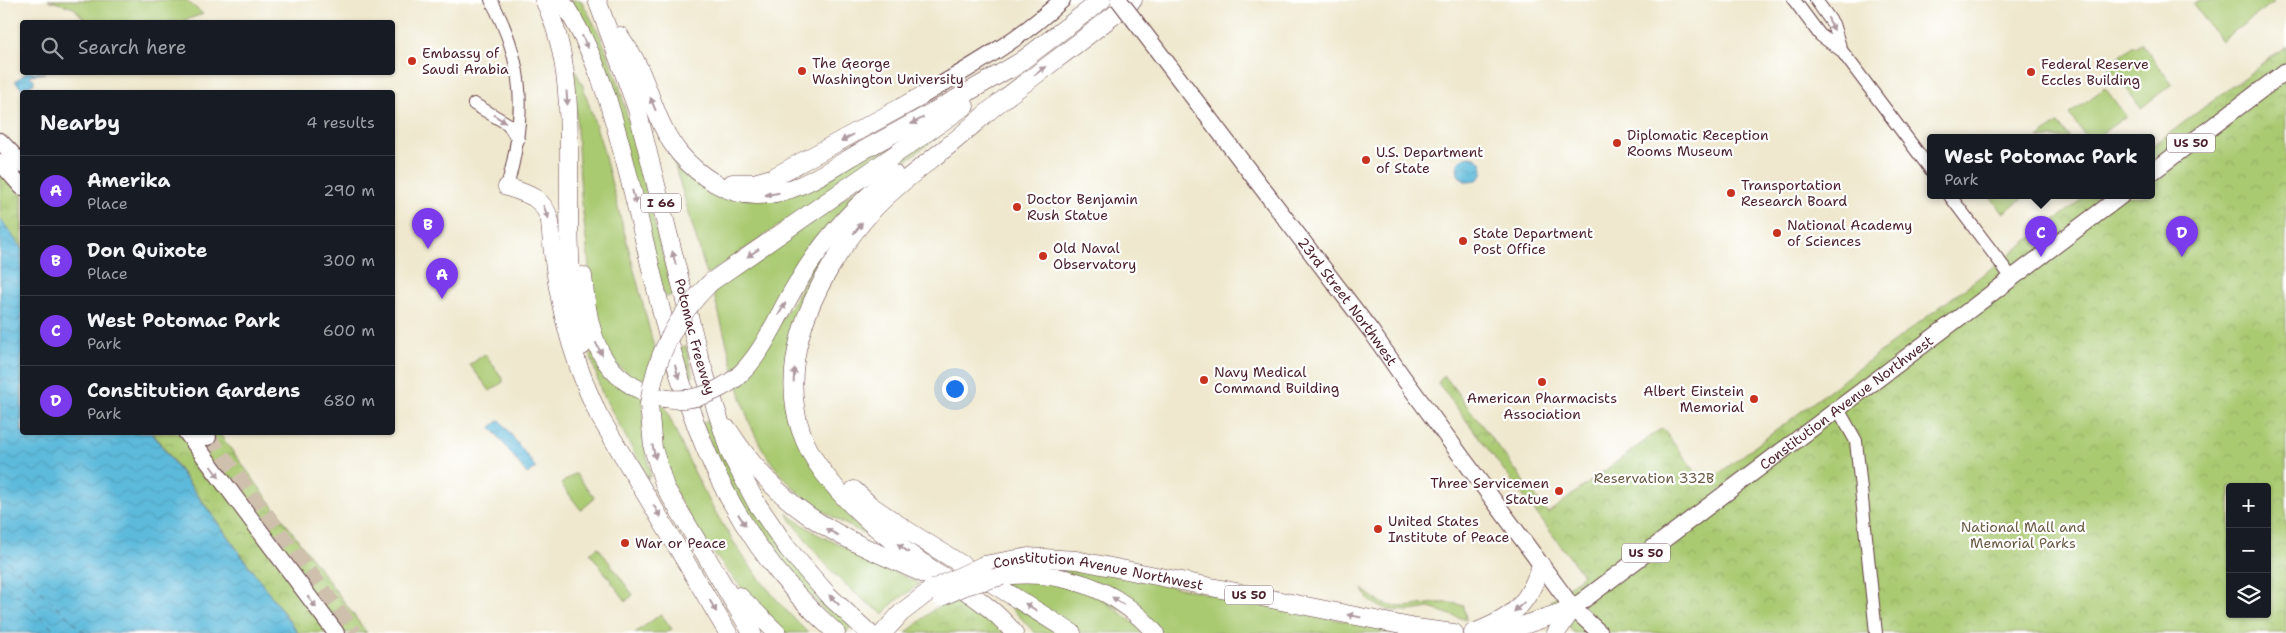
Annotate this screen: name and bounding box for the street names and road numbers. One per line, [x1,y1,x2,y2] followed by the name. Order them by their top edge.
[2167,134,2215,152] road number: US 50
[641,194,681,212] road number: I 66
[1294,234,1401,369] street label: 23rd Street Northwest
[671,277,720,397] street label: Potomac Freeway
[1756,331,1937,474] street label: Constitution Avenue Northwest
[1622,544,1670,562] road number: US 50
[992,548,1205,594] street label: Constitution Avenue Northwest
[1225,586,1273,604] road number: US 50

